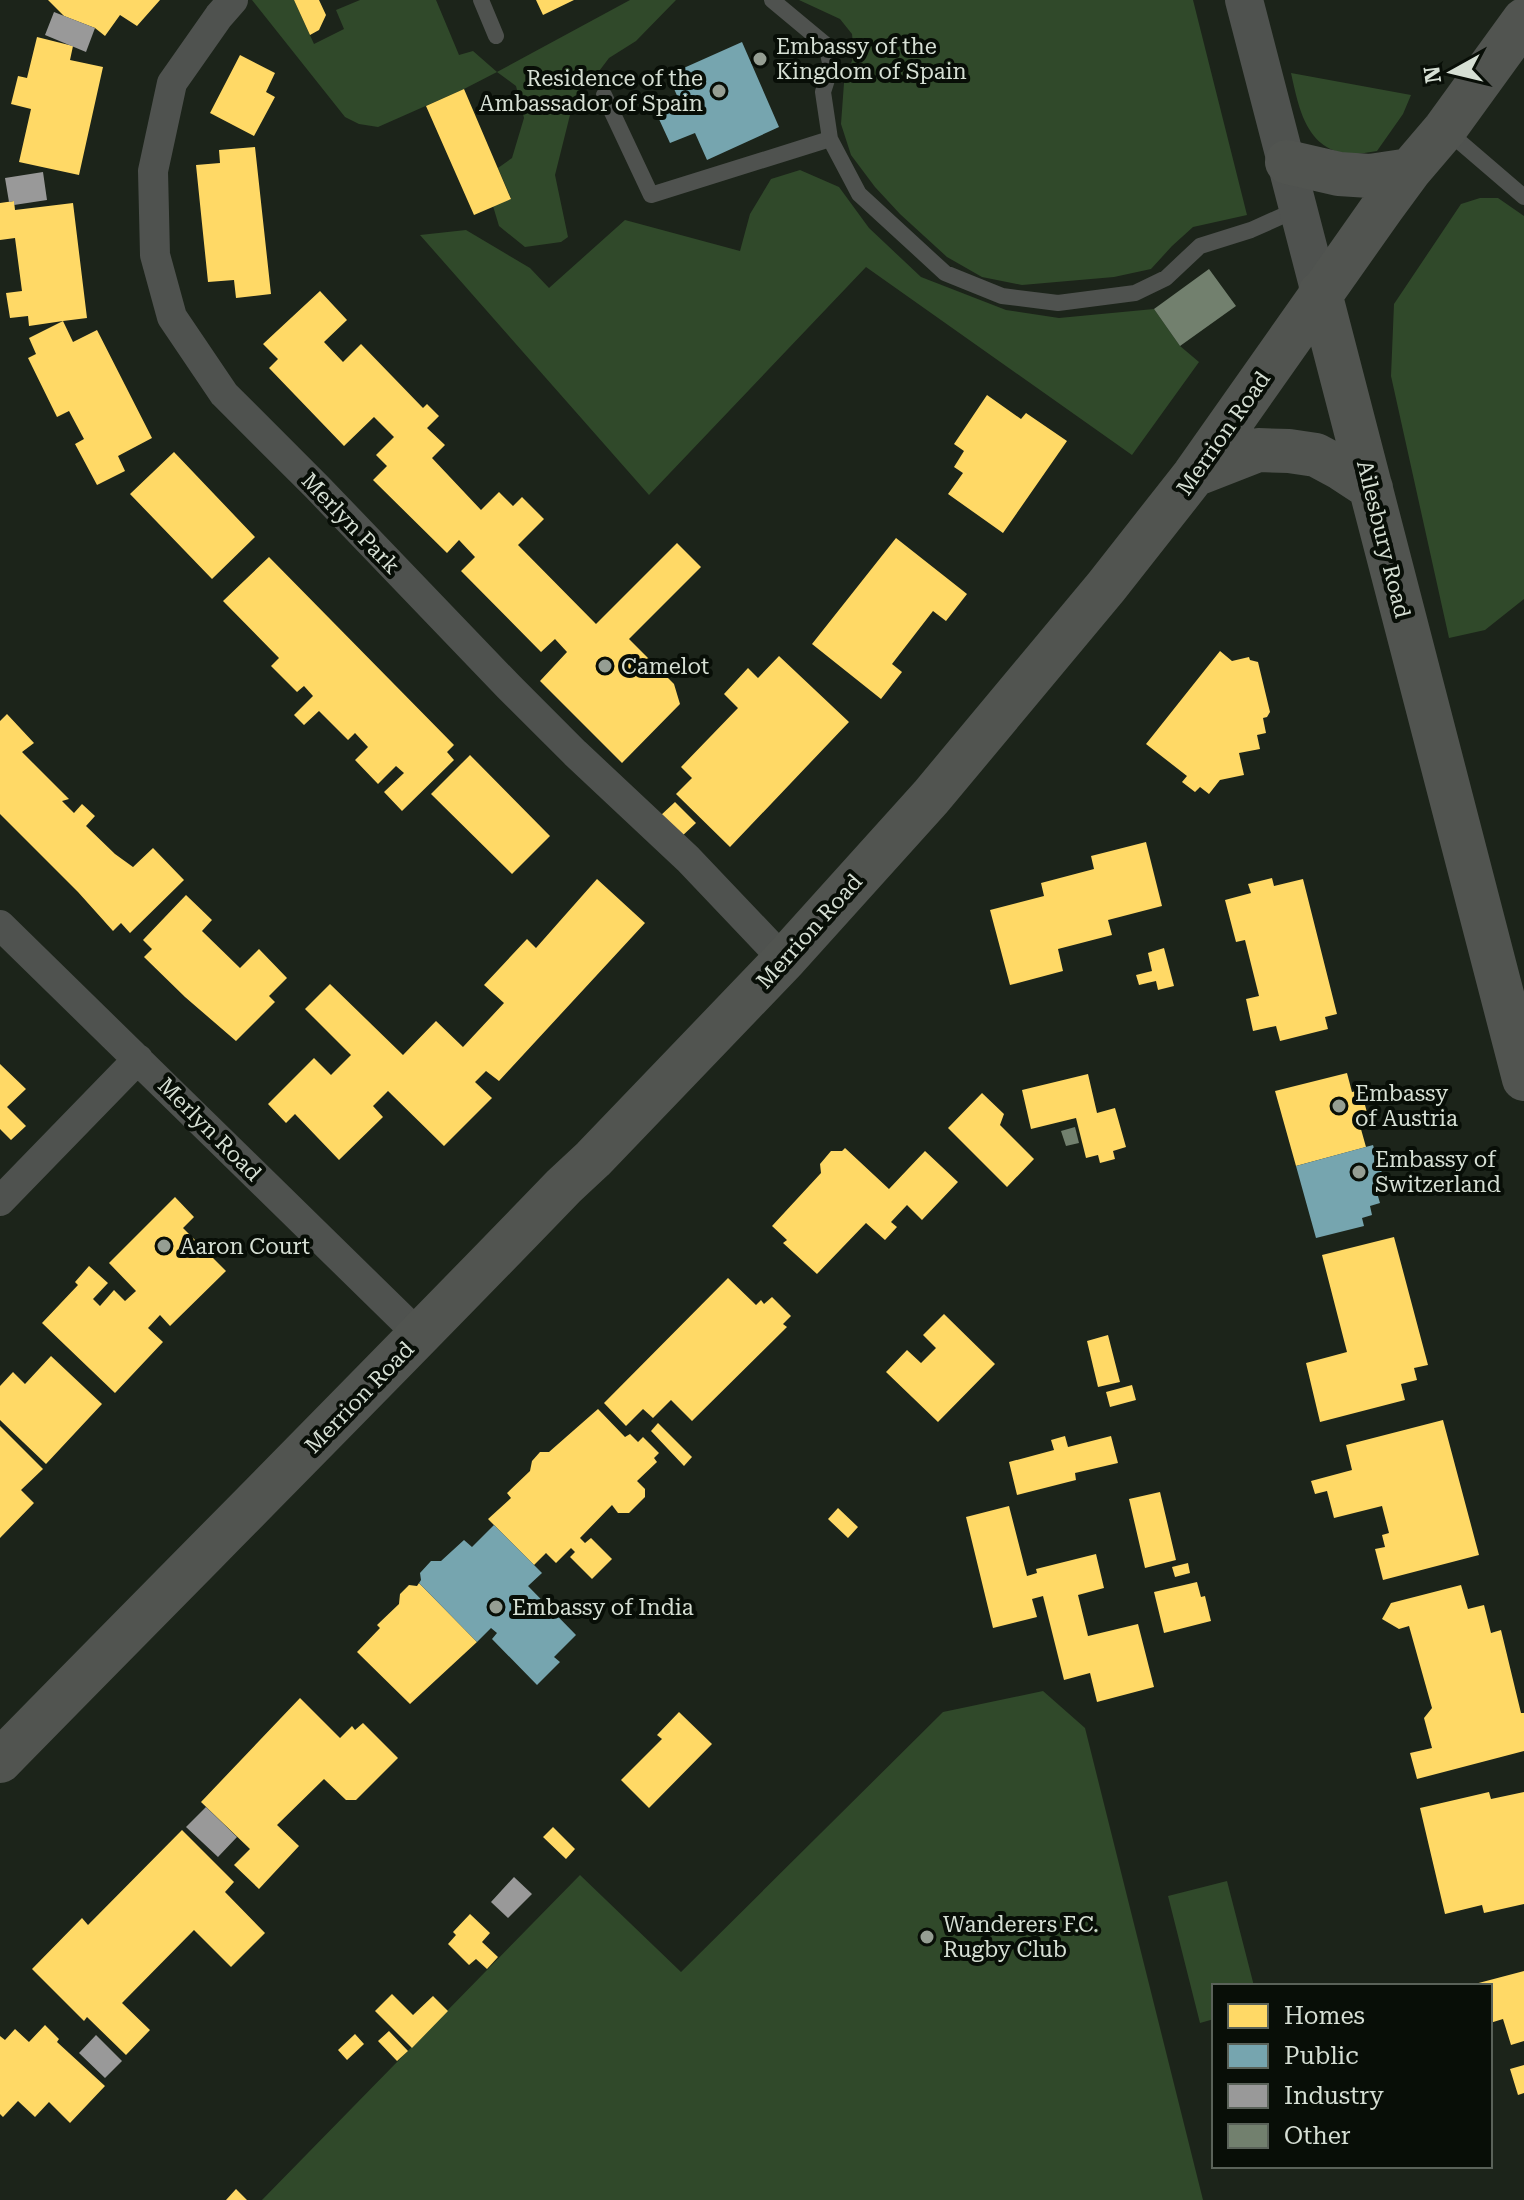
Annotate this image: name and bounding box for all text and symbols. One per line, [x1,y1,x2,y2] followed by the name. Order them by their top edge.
[1412,32,1492,112] north arrow
[776,34,967,84] place label: Embassy of the Kingdom of Spain
[751,50,769,68] marker: Embassy of the Kingdom of Spain
[1419,65,1446,85] text: N
[479,66,703,116] place label: Residence of the Ambassador of Spain
[710,82,728,100] marker: Residence of the Ambassador of Spain
[1172,367,1275,500] street label: Merrion Road
[1352,458,1415,621] street label: Ailesbury Road
[297,468,405,579] street label: Merlyn Park
[621,654,709,679] place label: Camelot
[596,657,614,675] marker: Camelot
[751,869,867,994] street label: Merrion Road
[153,1073,266,1186] street label: Merlyn Road
[1355,1081,1458,1131] place label: Embassy of Austria
[1330,1097,1348,1115] marker: Embassy of Austria
[1375,1147,1501,1197] place label: Embassy of Switzerland
[1350,1163,1368,1181] marker: Embassy of Switzerland
[180,1234,310,1259] place label: Aaron Court
[155,1237,173,1255] marker: Aaron Court
[300,1336,419,1458] street label: Merrion Road
[512,1595,694,1620] place label: Embassy of India
[487,1598,505,1616] marker: Embassy of India
[943,1912,1099,1962] place label: Wanderers F.C. Rugby Club
[918,1928,936,1946] marker: Wanderers F.C. Rugby Club
[1212,1984,1492,2168] legend
[1284,2002,1365,2030] text: Homes
[1284,2042,1359,2070] text: Public
[1284,2082,1385,2110] text: Industry
[1284,2122,1351,2150] text: Other

